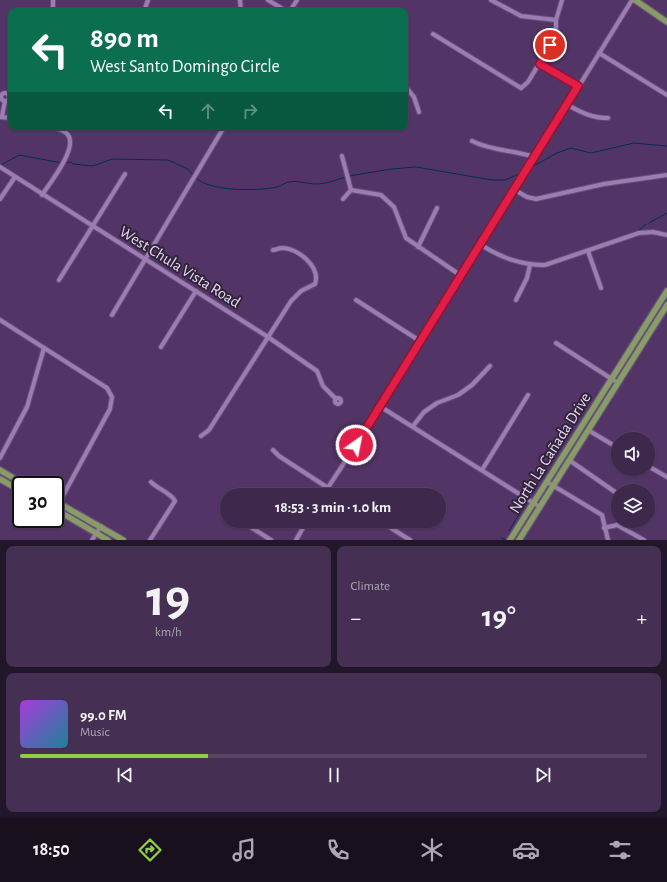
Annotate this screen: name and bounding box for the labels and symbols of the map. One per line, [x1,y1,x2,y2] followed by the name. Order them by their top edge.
[533,28,567,62] pin
[117,223,243,311] street label: West Chula Vista Road
[506,390,594,516] street label: North La Cañada Drive
[335,424,377,466] position arrow
[12,476,64,528] speed limit sign: 30

